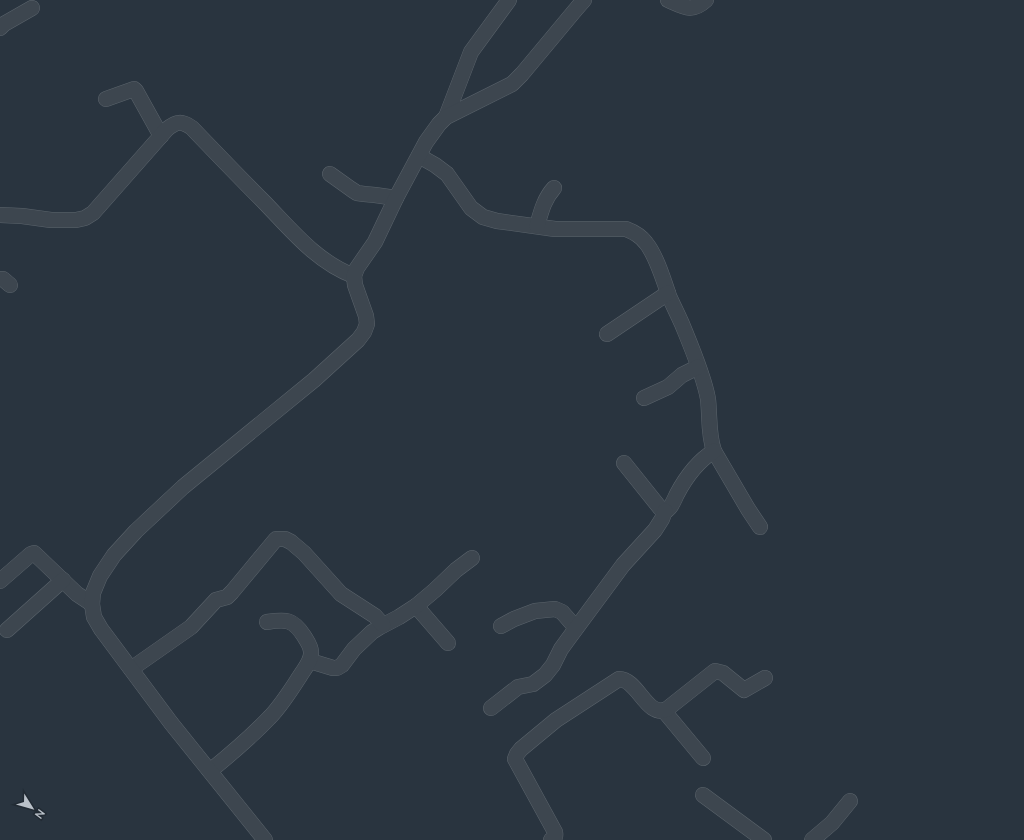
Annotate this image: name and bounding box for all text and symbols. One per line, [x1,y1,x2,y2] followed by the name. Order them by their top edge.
[12,788,52,828] north arrow
[33,807,48,822] text: N

